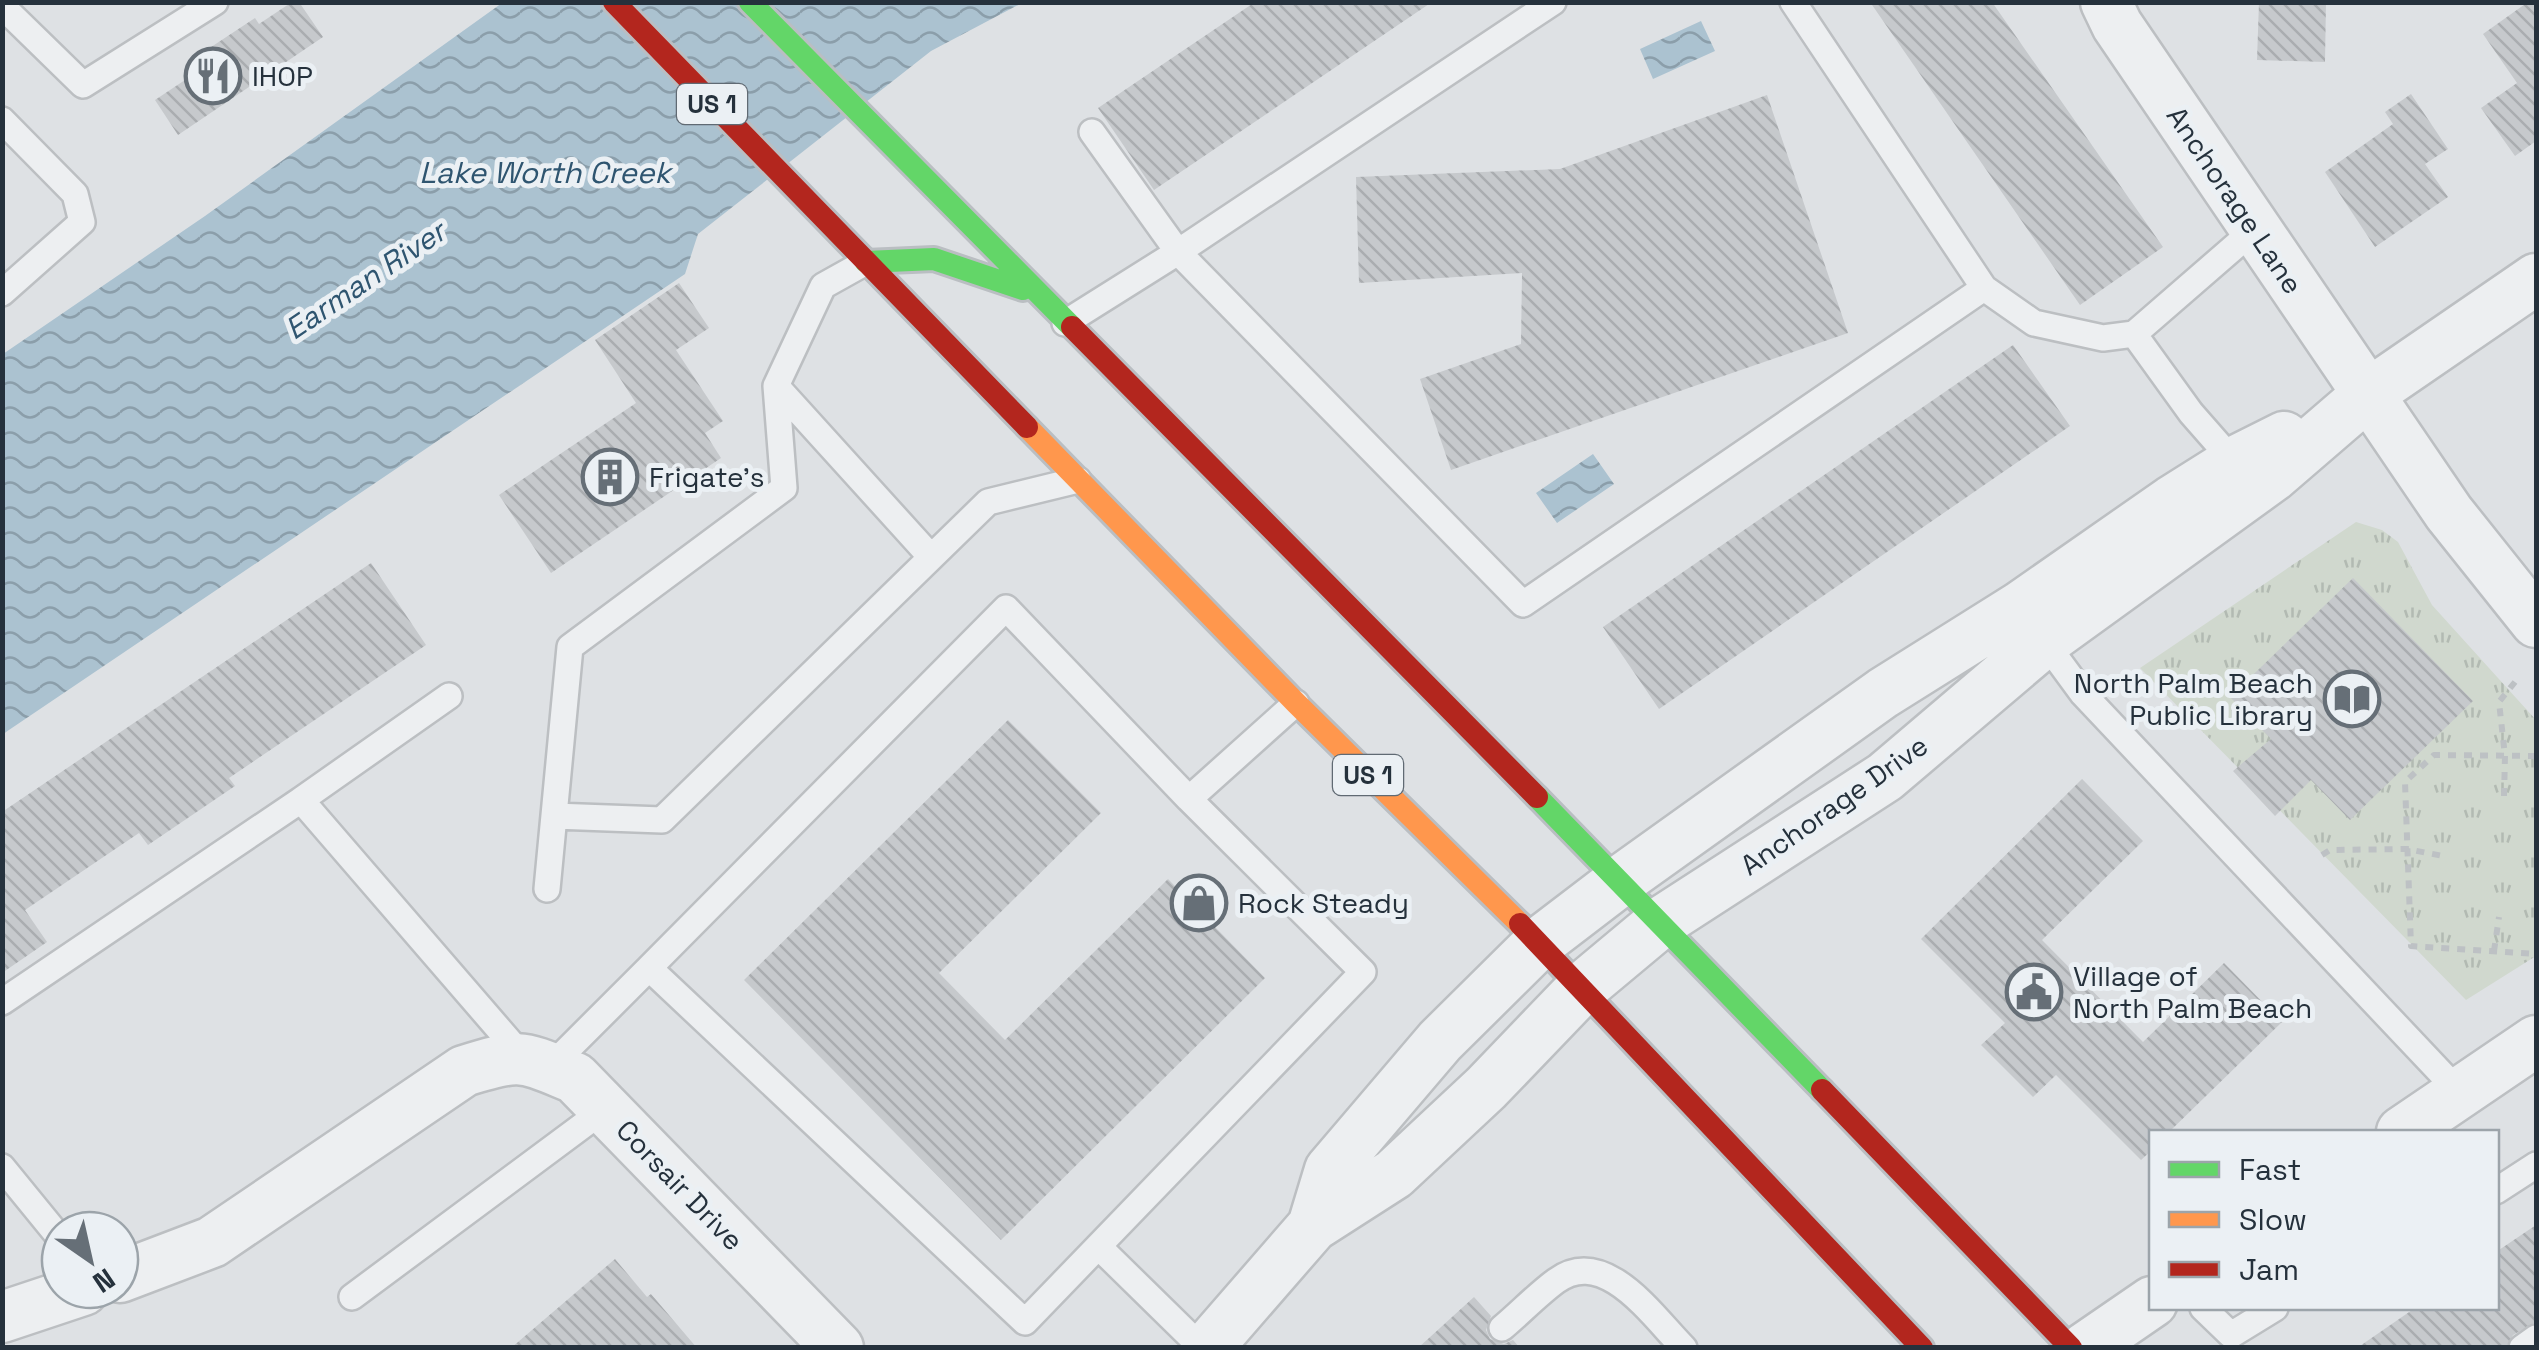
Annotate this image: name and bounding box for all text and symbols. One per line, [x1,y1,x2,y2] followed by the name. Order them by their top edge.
[183,46,243,106] restaurant icon: IHOP
[252,58,313,94] place label: IHOP
[677,84,747,124] road number: US 1
[2159,99,2311,301] street label: Anchorage Lane
[419,153,674,192] water label: Lake Worth Creek
[277,210,455,348] water label: Earman River
[580,447,640,507] building icon: Frigate’s
[649,459,764,495] place label: Frigate’s
[2074,665,2313,733] place label: North Palm Beach Public Library
[2322,669,2382,729] library icon: North Palm Beach Public Library
[1733,727,1935,883] street label: Anchorage Drive
[1333,755,1403,795] road number: US 1
[1169,873,1229,933] shop icon: Rock Steady
[1238,885,1409,921] place label: Rock Steady
[2073,958,2312,1026] place label: Village of North Palm Beach
[2004,962,2064,1022] public building icon: Village of North Palm Beach
[609,1112,751,1258] street label: Corsair Drive
[2149,1130,2499,1310] legend
[2239,1150,2301,1189] text: Fast
[2239,1200,2307,1239] text: Slow
[40,1210,140,1310] north arrow
[2239,1250,2299,1289] text: Jam
[86,1261,122,1301] text: N

